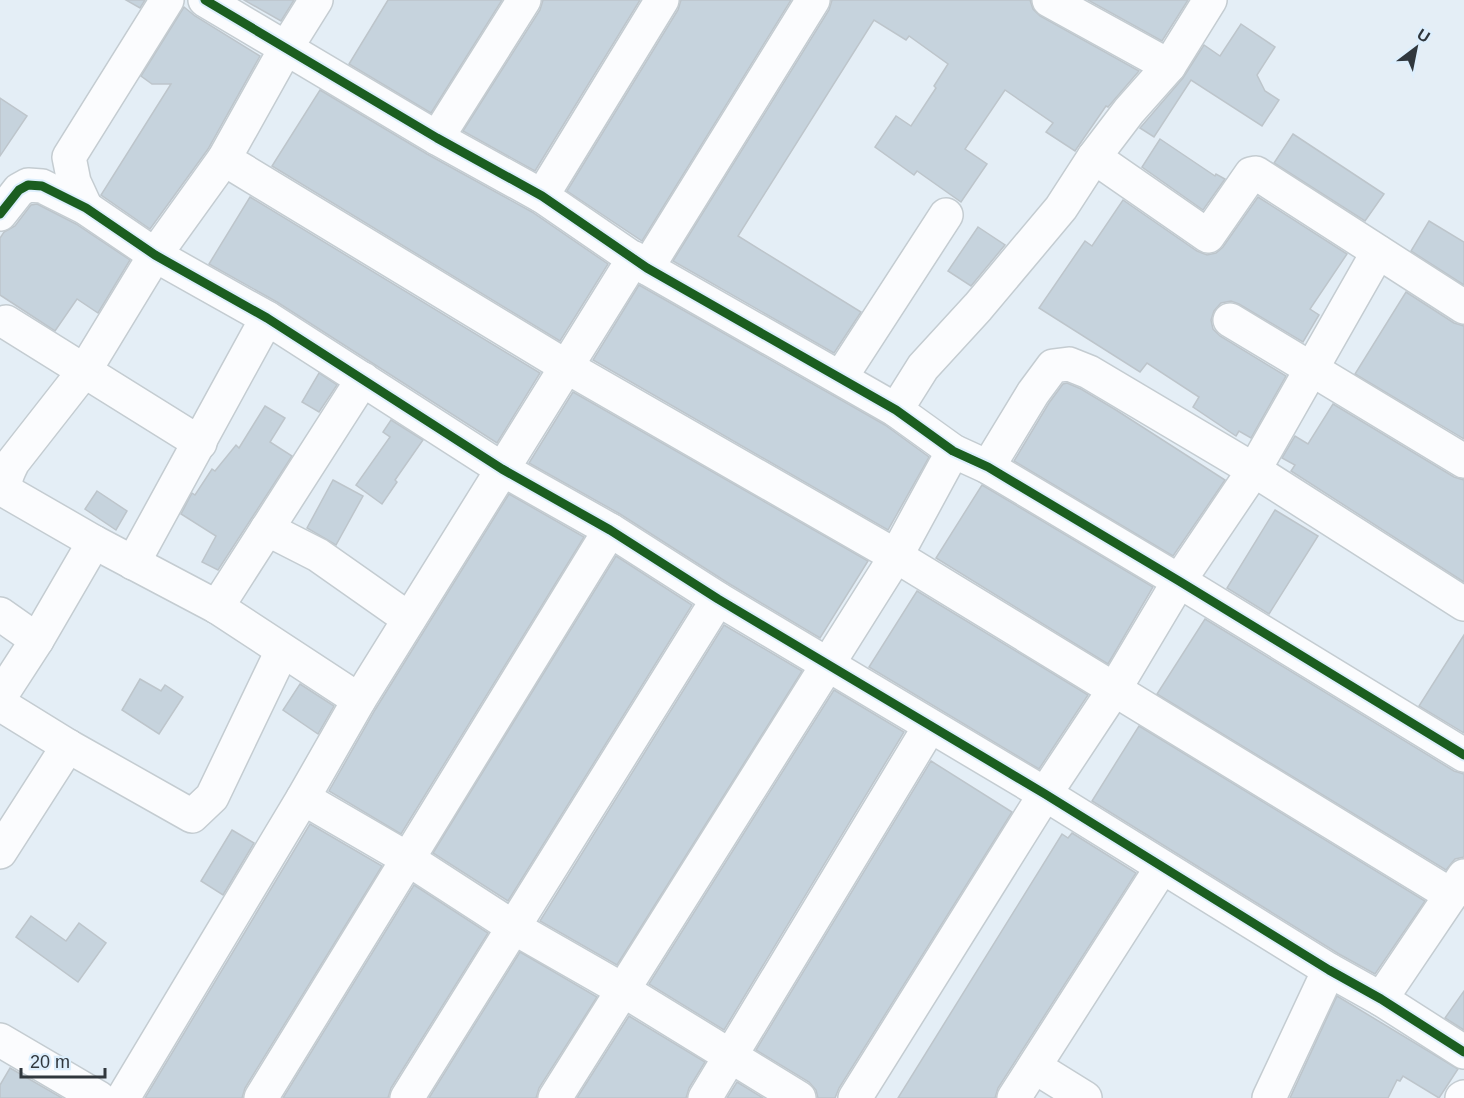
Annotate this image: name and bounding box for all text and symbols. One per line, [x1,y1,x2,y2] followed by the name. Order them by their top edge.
[1386,18,1446,78] north arrow
[1414,25,1433,46] text: U
[21,1041,105,1079] scale bar
[30,1052,70,1072] text: 20 m

